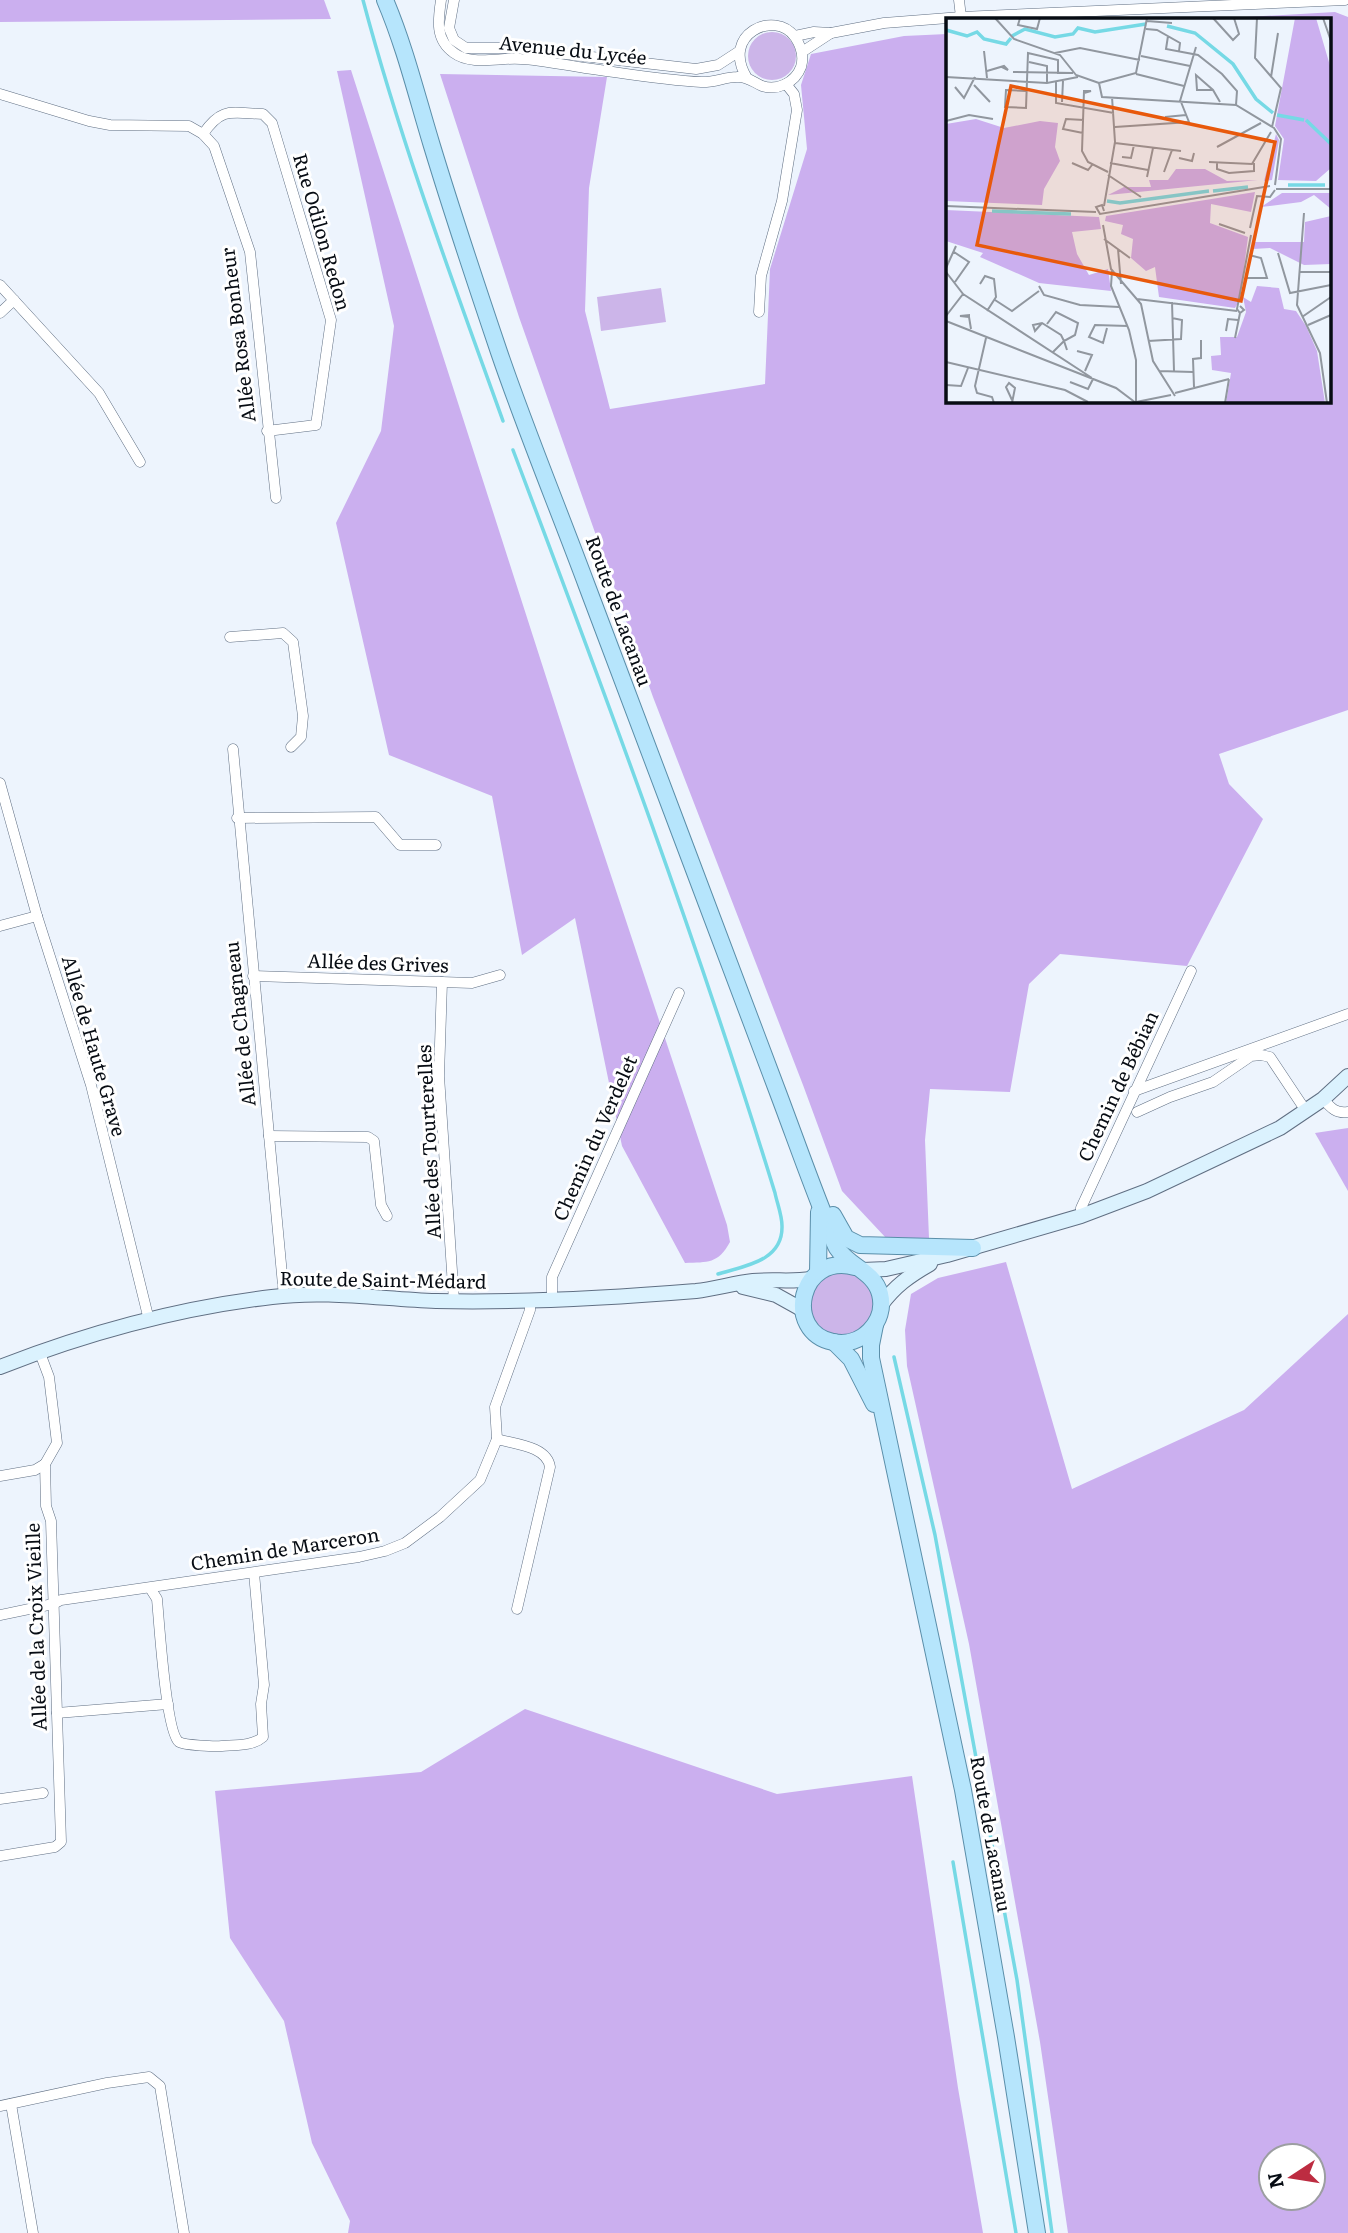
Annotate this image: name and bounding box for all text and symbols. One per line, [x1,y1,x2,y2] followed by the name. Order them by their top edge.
[946,18,1330,402] inset map
[498,27,648,71] street label: Avenue du Lycée
[287,150,359,314] street label: Rue Odilon Redon
[212,246,262,424] street label: Allée Rosa Bonheur
[580,532,660,690] street label: Route de Lacanau
[216,940,262,1108] street label: Allée de Chagneau
[307,946,450,978] street label: Allée des Grives
[56,952,134,1140] street label: Allée de Haute Grave
[1070,1005,1164,1166] street label: Chemin de Bébian
[409,1044,447,1240] street label: Allée des Tourterelles
[545,1050,643,1225] street label: Chemin du Verdelet
[279,1263,487,1295] street label: Route de Saint-Médard
[189,1519,381,1577] street label: Chemin de Marceron
[17,1522,53,1732] street label: Allée de la Croix Vieille
[964,1753,1020,1914] street label: Route de Lacanau
[1257,2142,1327,2212] north arrow
[1259,2170,1290,2191] text: N

